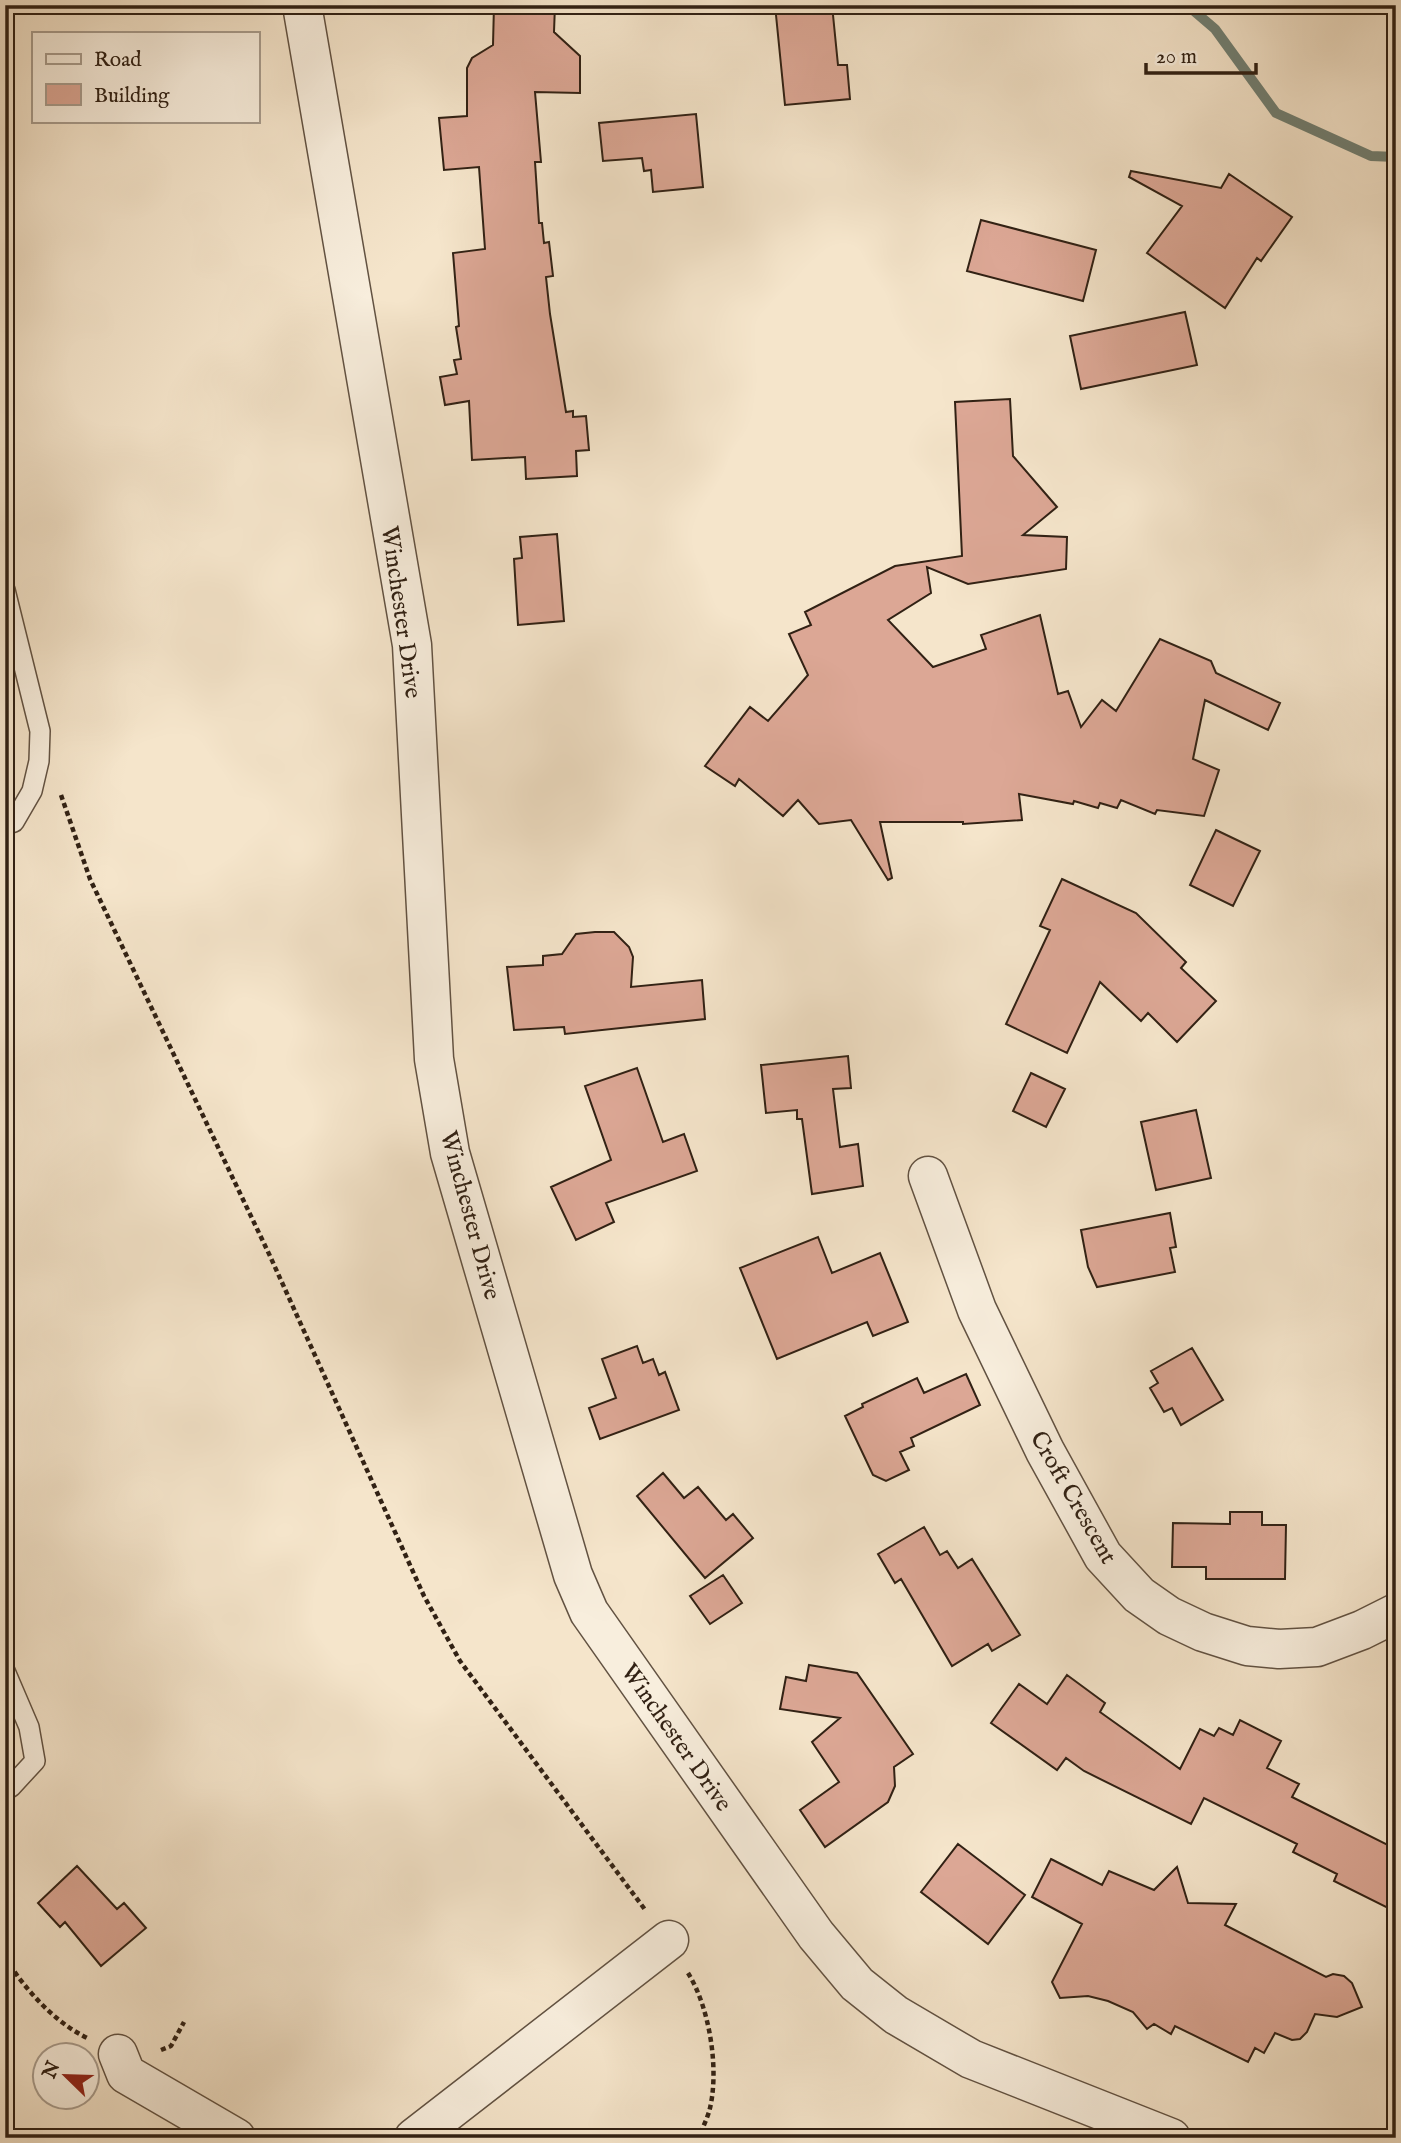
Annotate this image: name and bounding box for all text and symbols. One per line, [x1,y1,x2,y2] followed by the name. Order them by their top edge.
[32,32,259,122] legend
[1146,32,1256,76] scale bar
[1156,44,1197,71] text: 20 m
[94,47,142,74] text: Road
[94,83,170,110] text: Building
[373,524,428,700] street label: Winchester Drive
[432,1127,507,1303] street label: Winchester Drive
[1022,1426,1123,1570] street label: Croft Crescent
[613,1658,738,1818] street label: Winchester Drive
[32,2042,102,2112] north arrow
[38,2057,67,2083] text: N

